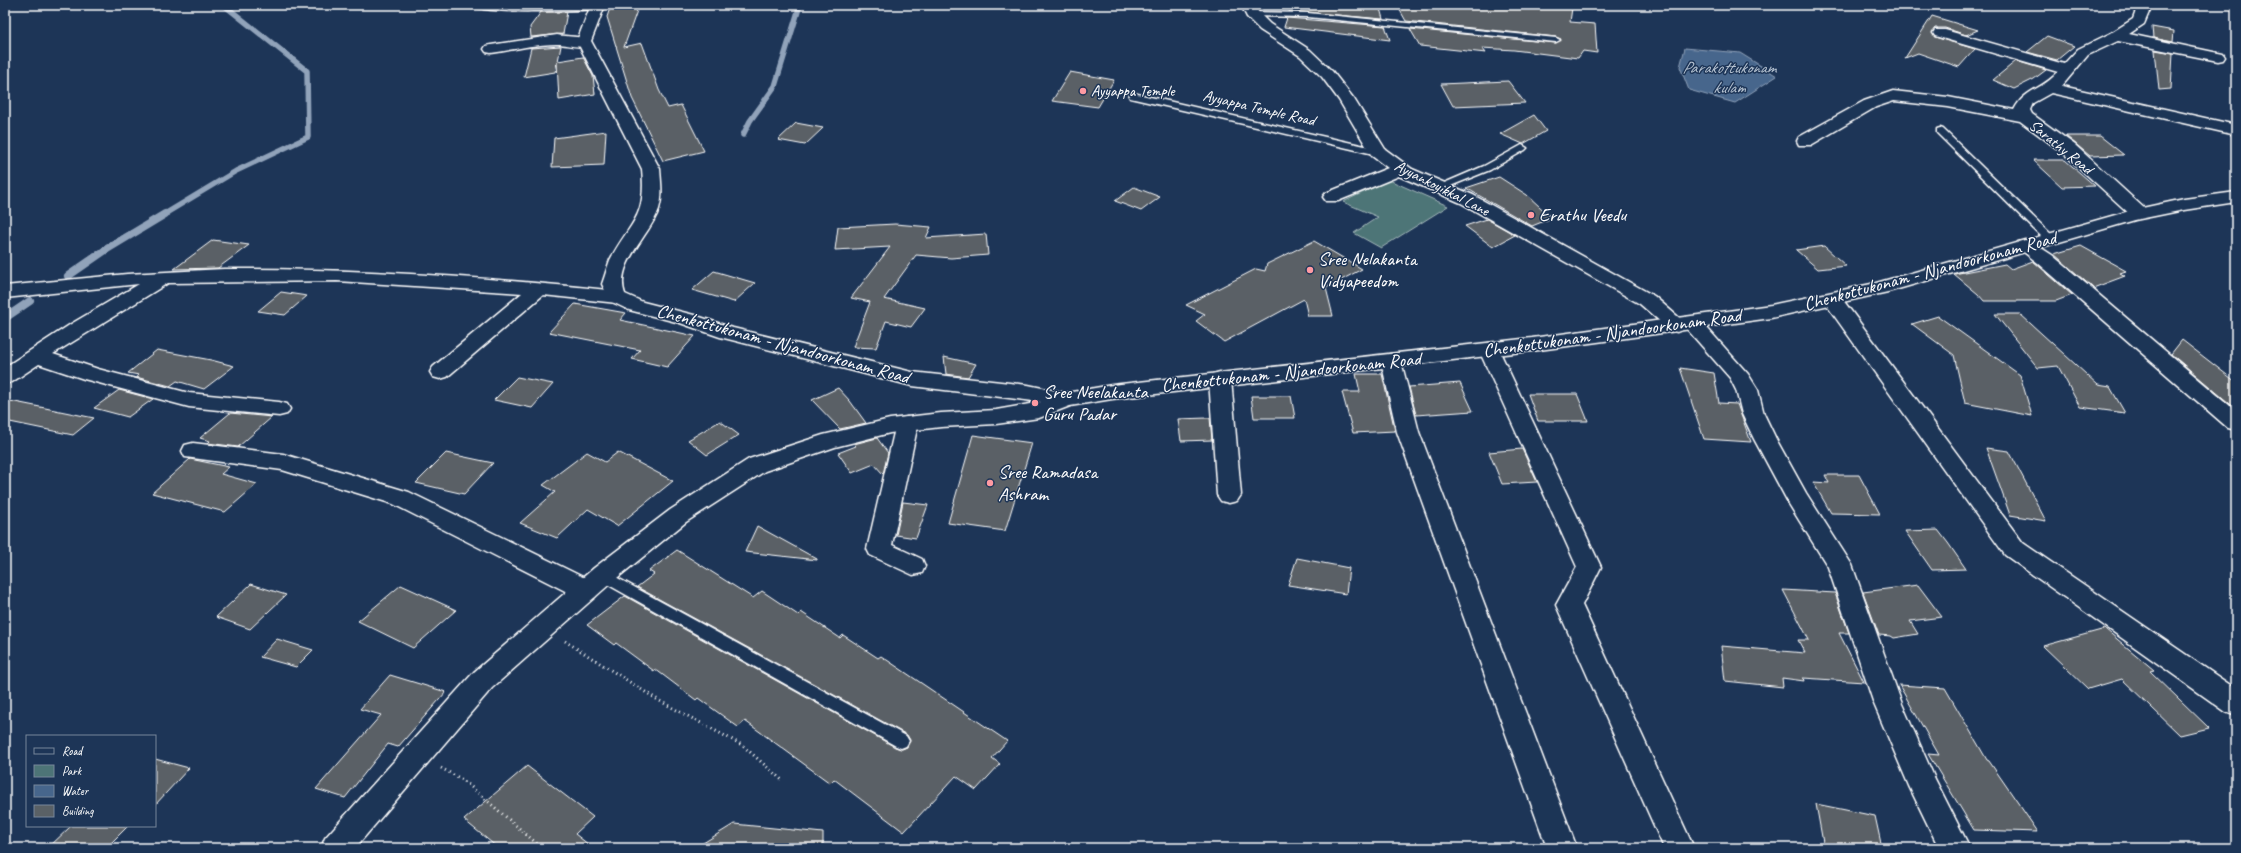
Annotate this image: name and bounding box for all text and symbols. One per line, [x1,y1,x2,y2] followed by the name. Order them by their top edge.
[1682,57,1777,98] water label: Parakottukonam kulam
[1091,81,1176,101] place label: Ayyappa Temple
[1201,85,1320,131] street label: Ayyappa Temple Road
[1078,86,1088,96] marker: Ayyappa Temple
[2025,115,2099,180] street label: Sarathy Road
[1391,156,1494,221] street label: Ayyankoyikkal Lane
[1539,203,1628,227] place label: Erathu Veedu
[1526,210,1536,220] marker: Erathu Veedu
[1801,225,2062,316] street label: Chenkottukonam - Njandoorkonam Road
[1318,247,1419,293] place label: Sree Nelakanta Vidyapeedom
[1305,265,1315,275] marker: Sree Nelakanta Vidyapeedom
[654,299,915,390] street label: Chenkottukonam - Njandoorkonam Road
[1481,303,1746,363] street label: Chenkottukonam - Njandoorkonam Road
[1160,346,1425,398] street label: Chenkottukonam - Njandoorkonam Road
[1043,380,1150,426] place label: Sree Neelakanta Guru Padar
[1030,398,1040,408] marker: Sree Neelakanta Guru Padar
[998,460,1100,506] place label: Sree Ramadasa Ashram
[985,478,995,488] marker: Sree Ramadasa Ashram
[26,735,156,827] legend
[62,743,84,759] text: Road
[62,763,83,779] text: Park
[62,783,90,799] text: Water
[62,803,94,819] text: Building

